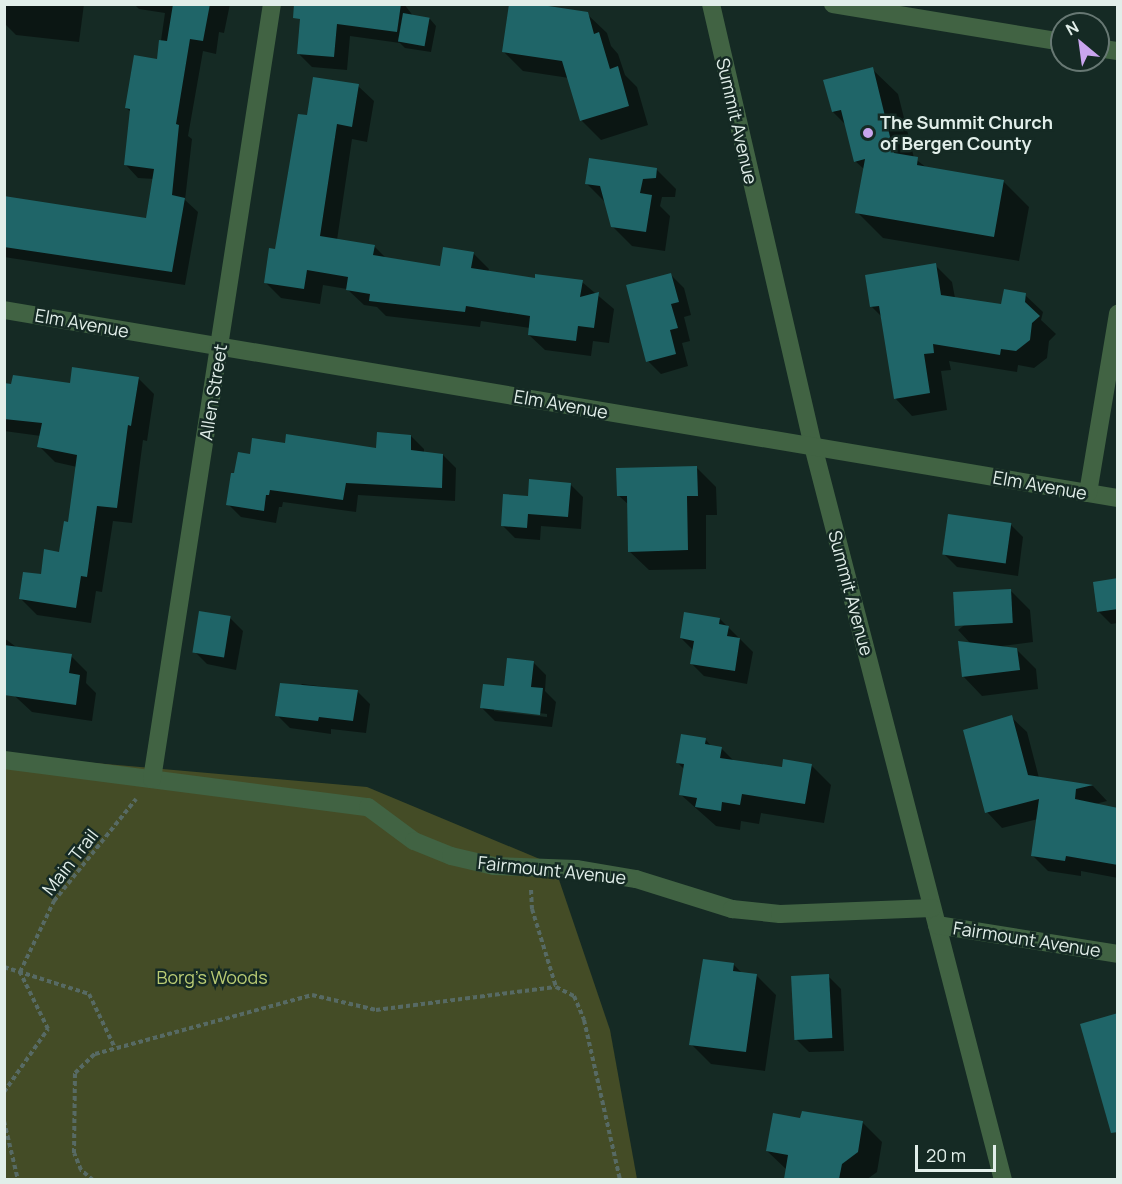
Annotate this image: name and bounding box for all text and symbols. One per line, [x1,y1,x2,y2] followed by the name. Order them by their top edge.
[1050,12,1110,72] north arrow
[1062,16,1083,40] text: N
[712,56,762,186] street label: Summit Avenue
[880,112,1053,154] place label: The Summit Church of Bergen County
[861,126,875,140] marker: The Summit Church of Bergen County
[33,304,131,342] street label: Elm Avenue
[195,342,231,442] street label: Allen Street
[512,385,610,423] street label: Elm Avenue
[991,466,1089,504] street label: Elm Avenue
[824,528,878,658] street label: Summit Avenue
[37,825,103,899] street label: Main Trail
[477,851,627,889] street label: Fairmount Avenue
[952,917,1102,961] street label: Fairmount Avenue
[156,966,268,988] park label: Borg's Woods
[918,1133,999,1171] scale bar
[926,1143,966,1167] text: 20 m

